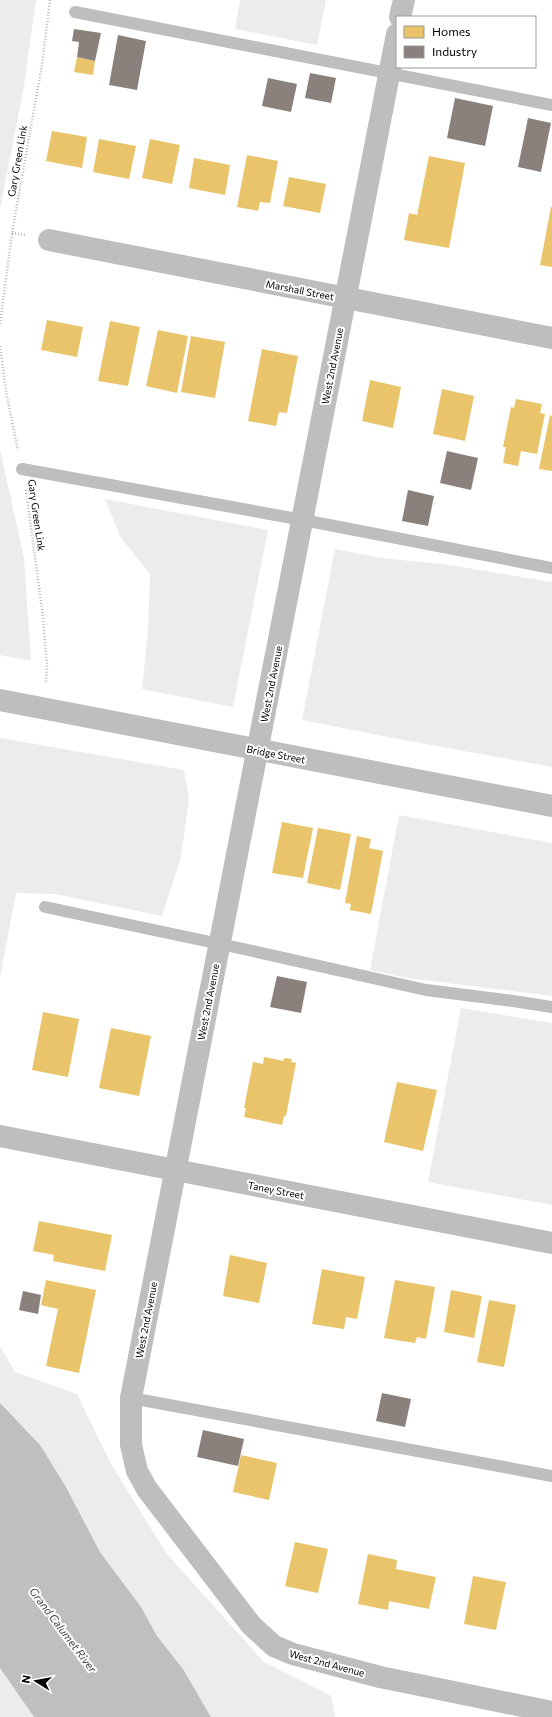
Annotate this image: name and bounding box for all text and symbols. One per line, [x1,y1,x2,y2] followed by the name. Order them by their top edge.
[396,16,536,68] legend
[432,24,470,38] text: Homes
[432,44,477,58] text: Industry
[5,124,29,198] street label: Gary Green Link
[265,277,335,303] street label: Marshall Street
[319,327,345,405] street label: West 2nd Avenue
[26,478,48,552] street label: Gary Green Link
[258,645,284,723] street label: West 2nd Avenue
[246,742,306,766] street label: Bridge Street
[195,963,221,1041] street label: West 2nd Avenue
[247,1179,305,1201] street label: Taney Street
[133,1281,159,1359] street label: West 2nd Avenue
[27,1585,100,1675] water label: Grand Calumet River
[288,1647,366,1679] street label: West 2nd Avenue
[16,1661,56,1701] north arrow
[19,1674,33,1684] text: N

